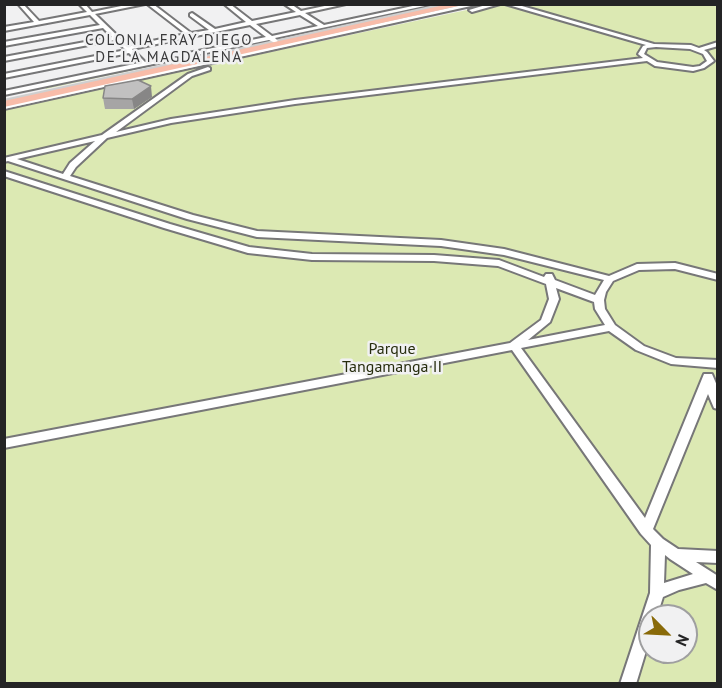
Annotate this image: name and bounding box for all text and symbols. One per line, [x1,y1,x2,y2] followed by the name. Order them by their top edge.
[85,32,253,67] district label: COLONIA FRAY DIEGO DE LA MAGDALENA
[342,339,442,377] park label: Parque Tangamanga II
[638,604,698,664] north arrow
[671,632,694,649] text: N

